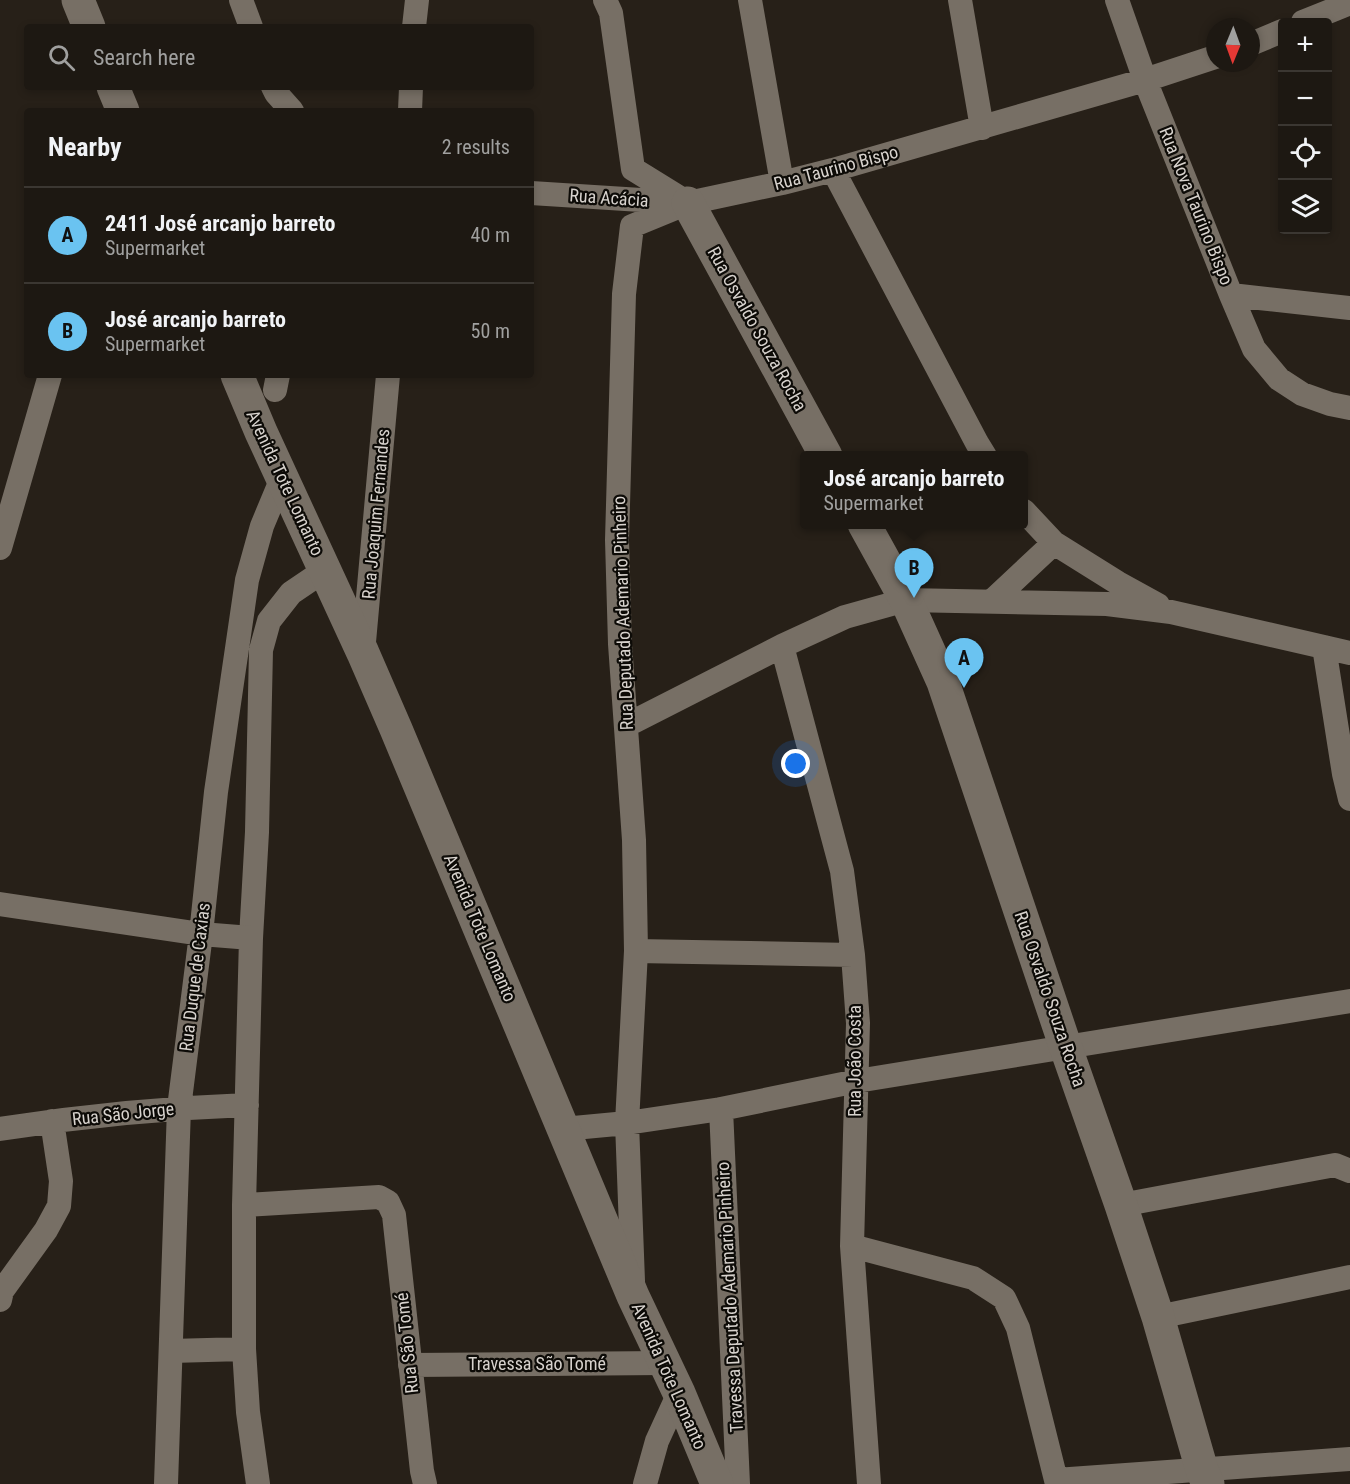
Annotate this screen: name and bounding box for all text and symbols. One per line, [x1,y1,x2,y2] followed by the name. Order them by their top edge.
[1206,18,1260,72] north arrow
[1278,18,1332,234] map controls
[1278,18,1332,72] button: +
[24,24,534,90] search box
[45,41,78,74] icon: search
[93,45,195,70] text: Search here
[1278,72,1332,126] button: −
[1155,124,1238,288] street label: Rua Nova Taurino Bispo
[1278,126,1332,180] button: locate
[48,132,122,162] text: Nearby
[442,135,510,159] text: 2 results
[771,141,900,194] street label: Rua Taurino Bispo
[1278,180,1332,234] button: layers
[569,184,649,211] street label: Rua Acácia
[105,211,336,236] text: 2411 José arcanjo barreto
[62,223,73,247] text: A
[471,223,510,247] text: 40 m
[105,236,205,260] text: Supermarket
[704,243,811,414] street label: Rua Osvaldo Souza Rocha
[105,307,286,332] text: José arcanjo barreto
[62,319,73,343] text: B
[471,319,510,343] text: 50 m
[105,332,205,356] text: Supermarket
[242,407,328,559] street label: Avenida Tote Lomanto
[358,428,393,600] street label: Rua Joaquim Fernandes
[800,451,1028,529] popup
[823,466,1005,491] text: José arcanjo barreto
[823,491,924,515] text: Supermarket
[608,495,637,731] street label: Rua Deputado Ademario Pinheiro
[894,548,934,598] pin: B
[944,638,984,688] pin: A
[781,749,810,778] your location
[440,851,521,1005] street label: Avenida Tote Lomanto
[175,901,214,1052] street label: Rua Duque de Caxias
[1011,908,1090,1089] street label: Rua Osvaldo Souza Rocha
[844,1005,865,1117] street label: Rua João Costa
[71,1098,175,1129] street label: Rua São Jorge
[712,1161,747,1433] street label: Travessa Deputado Ademario Pinheiro
[391,1292,422,1395] street label: Rua São Tomé
[628,1299,711,1452] street label: Avenida Tote Lomanto
[468,1353,606,1374] street label: Travessa São Tomé

